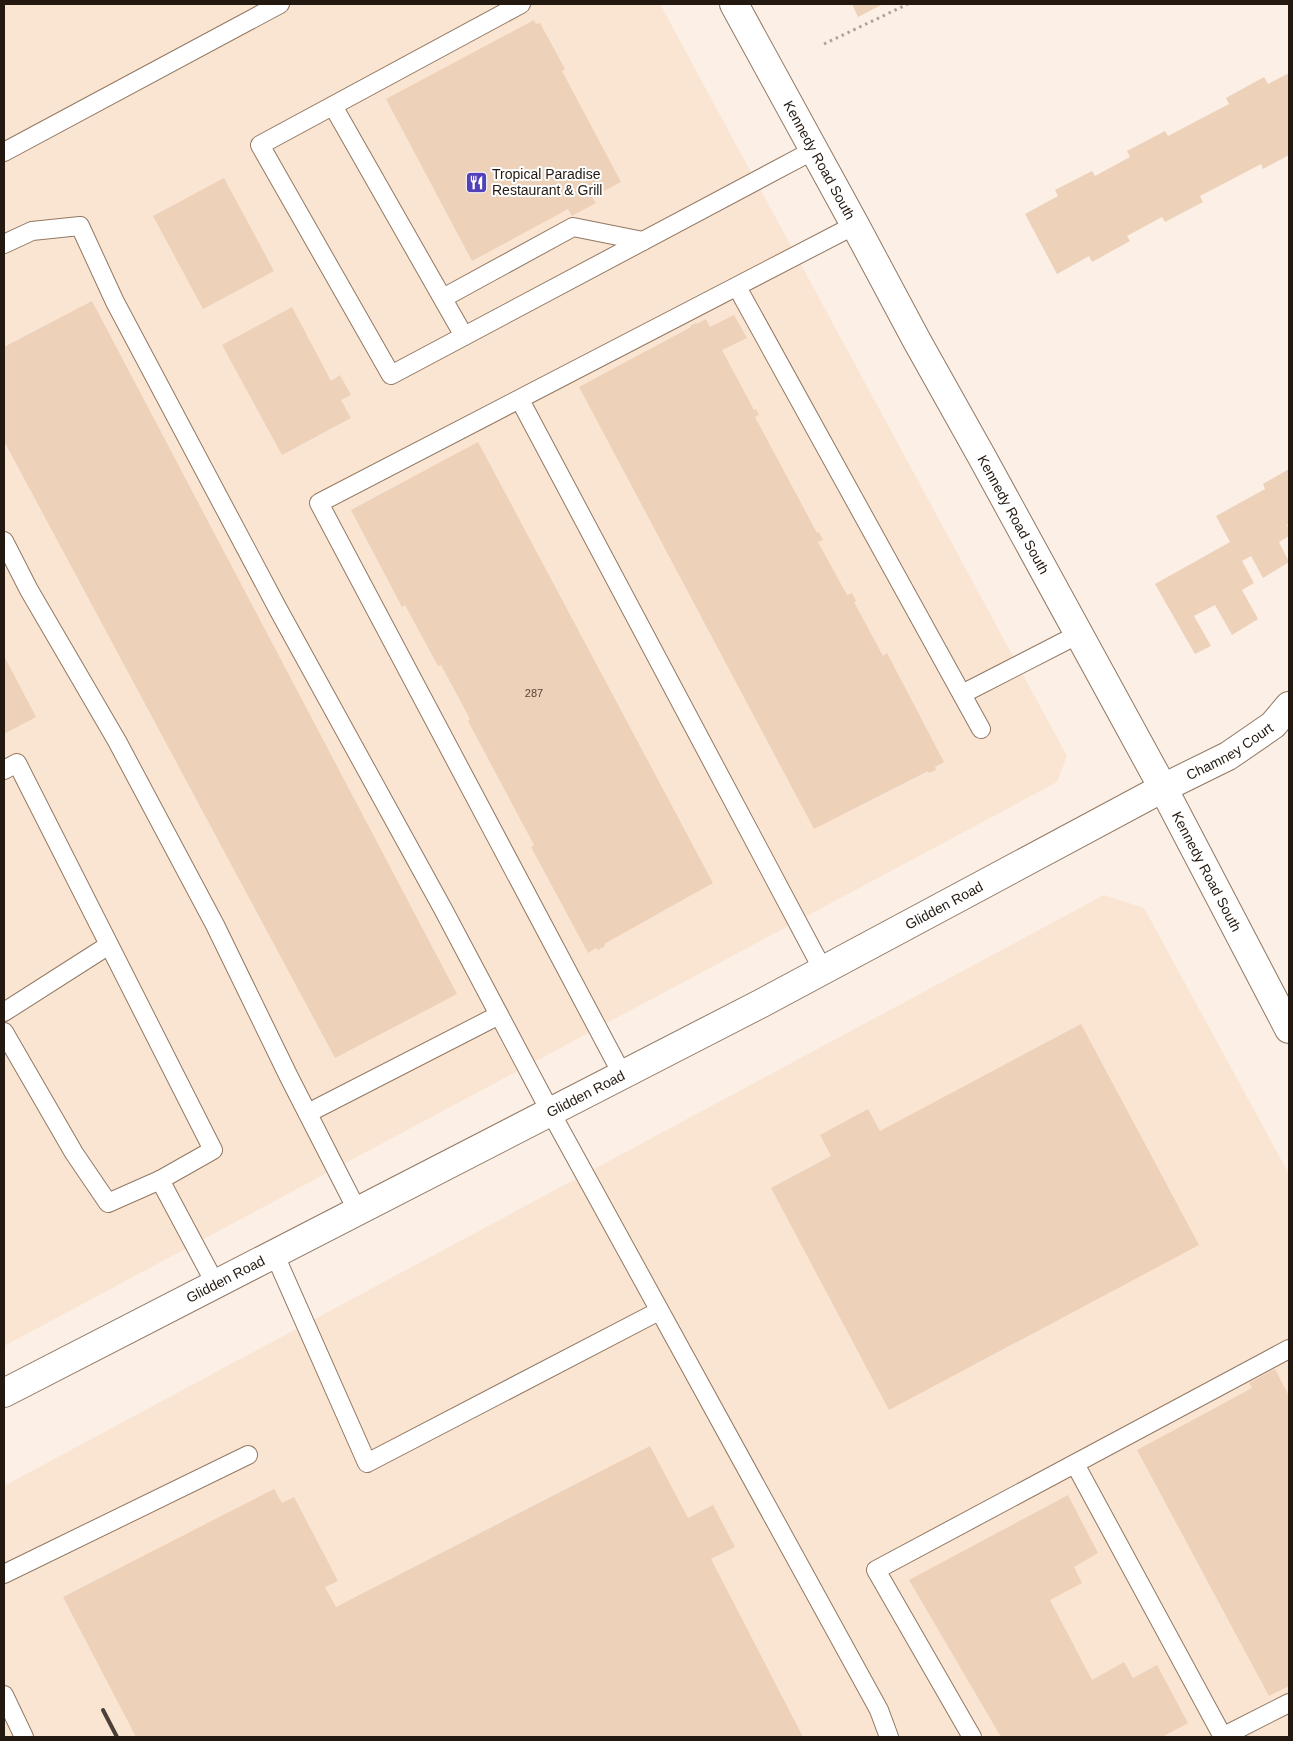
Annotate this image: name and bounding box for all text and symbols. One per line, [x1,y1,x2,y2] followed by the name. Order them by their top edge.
[780,98,858,222] street label: Kennedy Road South
[492,166,602,198] place label: Tropical Paradise Restaurant & Grill
[464,170,488,194] restaurant icon: Tropical Paradise Restaurant & Grill
[974,452,1052,577] street label: Kennedy Road South
[525,687,543,699] house number: 287
[1184,719,1276,783] street label: Chamney Court
[1169,809,1245,934] street label: Kennedy Road South
[902,878,986,933] street label: Glidden Road
[544,1067,627,1121] street label: Glidden Road
[184,1252,267,1306] street label: Glidden Road

